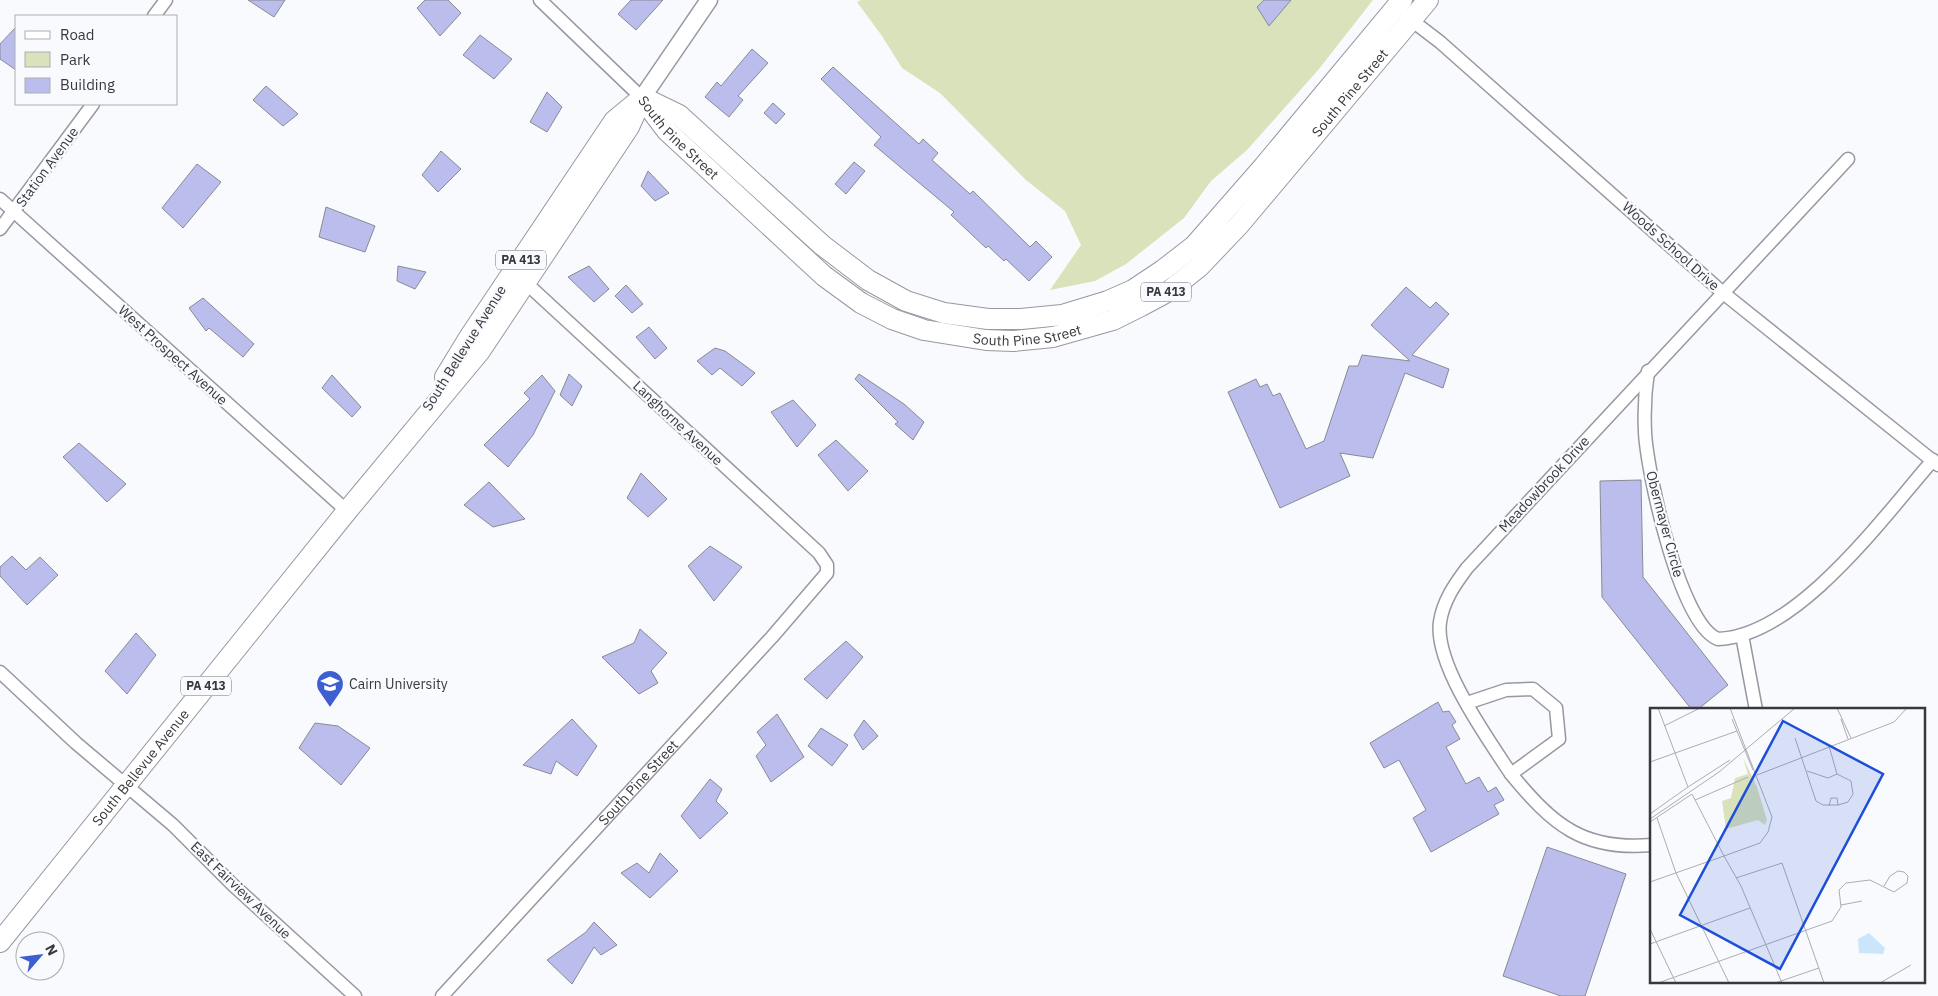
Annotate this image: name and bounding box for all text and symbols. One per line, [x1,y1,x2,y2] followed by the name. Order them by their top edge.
[15,15,178,105] legend
[60,25,95,44] text: Road
[1308,45,1392,141] street label: South Pine Street
[60,50,90,69] text: Park
[60,75,115,94] text: Building
[634,92,723,183] street label: South Pine Street
[12,123,82,211] street label: Station Avenue
[1619,198,1724,295] street label: Woods School Drive
[496,250,546,270] road number: PA 413
[418,282,510,414] street label: South Bellevue Avenue
[1141,282,1191,302] road number: PA 413
[115,301,232,409] street label: West Prospect Avenue
[972,320,1084,350] street label: South Pine Street
[629,377,727,469] street label: Langhorne Avenue
[1495,432,1593,536] street label: Meadowbrook Drive
[1642,469,1688,579] street label: Obermayer Circle
[315,669,345,708] school or university icon: Cairn University
[349,675,448,693] place label: Cairn University
[181,676,231,696] road number: PA 413
[88,705,193,830] street label: South Bellevue Avenue
[1650,708,1926,984] inset map
[595,736,682,829] street label: South Pine Street
[187,837,295,943] street label: East Fairview Avenue
[15,931,65,981] north arrow
[41,941,62,959] text: N

